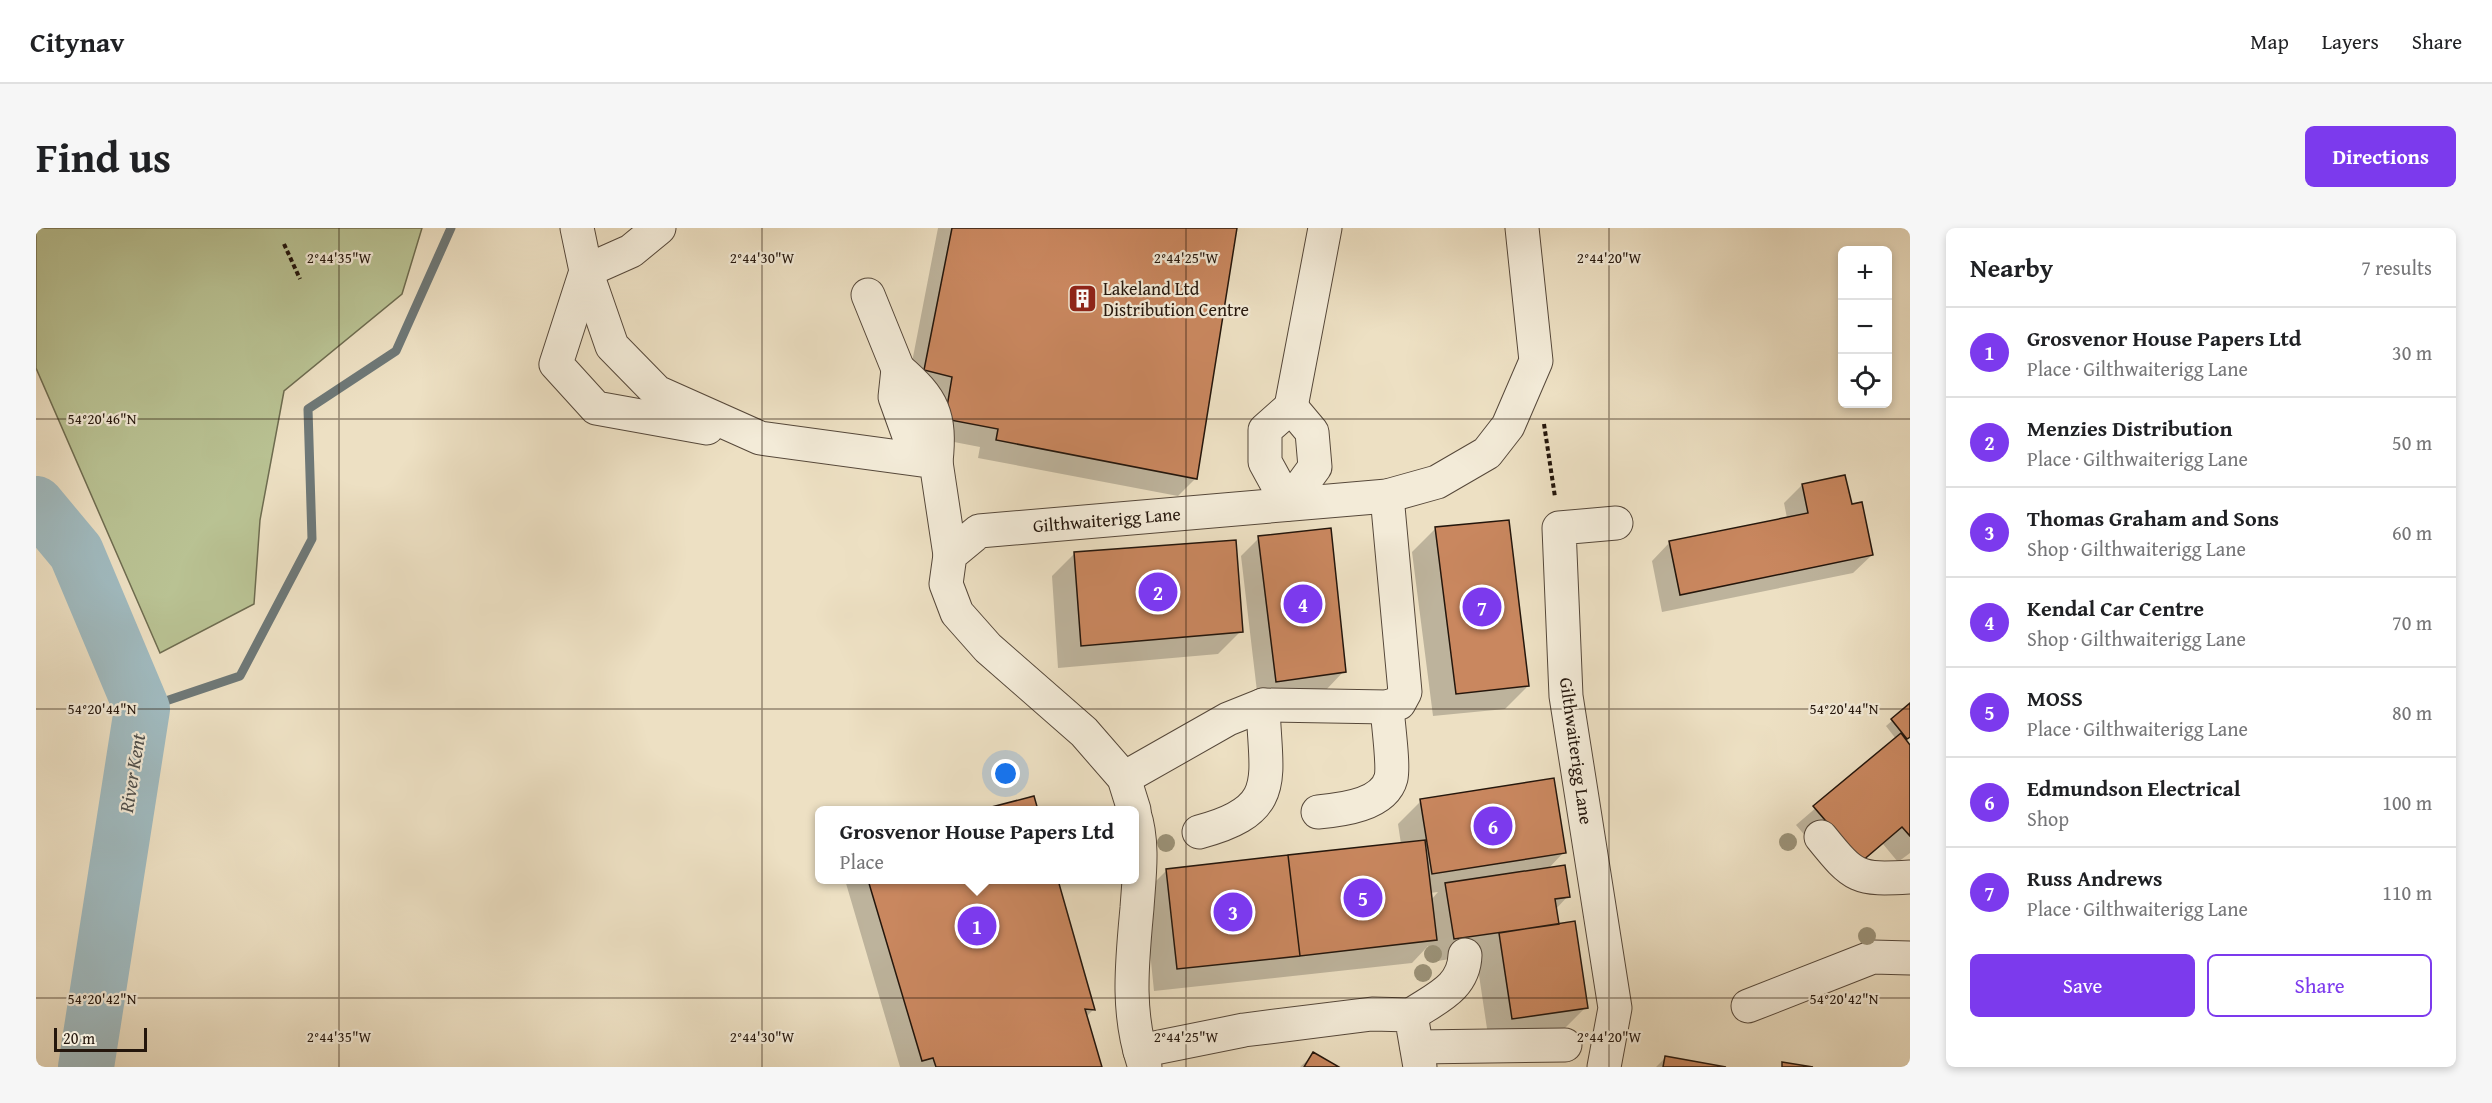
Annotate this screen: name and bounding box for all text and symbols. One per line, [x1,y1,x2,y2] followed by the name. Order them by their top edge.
[30,21,124,62] text: Citynav
[2250,26,2289,57] text: Map
[2322,26,2379,57] text: Layers
[2412,26,2462,57] text: Share
[36,126,171,187] text: Find us
[2305,126,2456,187] button: Directions
[1838,246,1892,408] map controls
[1838,246,1892,300] button: +
[307,247,372,268] text: 2°44'35"W
[730,247,795,268] text: 2°44'30"W
[1154,247,1219,268] text: 2°44'25"W
[1577,247,1642,268] text: 2°44'20"W
[1970,248,2053,287] text: Nearby
[2361,253,2432,282] text: 7 results
[1103,275,1249,323] place label: Lakeland Ltd Distribution Centre
[1066,283,1098,315] building icon: Lakeland Ltd Distribution Centre
[1838,300,1892,354] button: −
[2027,322,2301,354] text: Grosvenor House Papers Ltd
[1984,338,1995,367] text: 1
[2392,338,2432,367] text: 30 m
[1838,354,1892,408] button: locate
[2027,354,2248,383] text: Place · Gilthwaiterigg Lane
[68,408,137,429] text: 54°20'46"N
[2027,412,2233,444] text: Menzies Distribution
[1984,428,1995,457] text: 2
[2392,428,2432,457] text: 50 m
[2027,444,2248,473] text: Place · Gilthwaiterigg Lane
[1032,500,1182,539] street label: Gilthwaiterigg Lane
[2027,502,2279,534] text: Thomas Graham and Sons
[1984,518,1995,547] text: 3
[2392,518,2432,547] text: 60 m
[2027,534,2246,563] text: Shop · Gilthwaiterigg Lane
[1138,570,1178,614] pin: 2
[1284,582,1322,626] pin: 4
[1462,584,1502,629] pin: 7
[2027,592,2204,624] text: Kendal Car Centre
[1984,608,1995,637] text: 4
[2392,608,2432,637] text: 70 m
[2027,624,2246,653] text: Shop · Gilthwaiterigg Lane
[1553,676,1600,826] street label: Gilthwaiterigg Lane
[2027,682,2083,714] text: MOSS
[68,698,137,719] text: 54°20'44"N
[1810,698,1879,719] text: 54°20'44"N
[1984,698,1995,727] text: 5
[2392,698,2432,727] text: 80 m
[2027,714,2248,743] text: Place · Gilthwaiterigg Lane
[111,731,152,816] water label: River Kent
[991,759,1020,788] your location
[2027,772,2241,804] text: Edmundson Electrical
[1984,788,1995,817] text: 6
[2382,788,2432,817] text: 100 m
[1474,804,1512,848] pin: 6
[2027,804,2069,833] text: Shop
[815,806,1139,884] popup
[840,815,1114,847] text: Grosvenor House Papers Ltd
[840,847,884,876] text: Place
[2027,862,2163,894] text: Russ Andrews
[1344,876,1382,920] pin: 5
[1984,878,1995,907] text: 7
[2382,878,2432,907] text: 110 m
[1214,890,1252,934] pin: 3
[2027,894,2248,923] text: Place · Gilthwaiterigg Lane
[958,904,996,948] pin: 1
[1970,954,2195,1017] button: Save
[2207,954,2432,1017] button: Share
[68,988,137,1009] text: 54°20'42"N
[1810,988,1879,1009] text: 54°20'42"N
[54,1025,147,1052] scale bar
[63,1026,95,1050] text: 20 m
[307,1026,372,1047] text: 2°44'35"W
[730,1026,795,1047] text: 2°44'30"W
[1154,1026,1219,1047] text: 2°44'25"W
[1577,1026,1642,1047] text: 2°44'20"W

